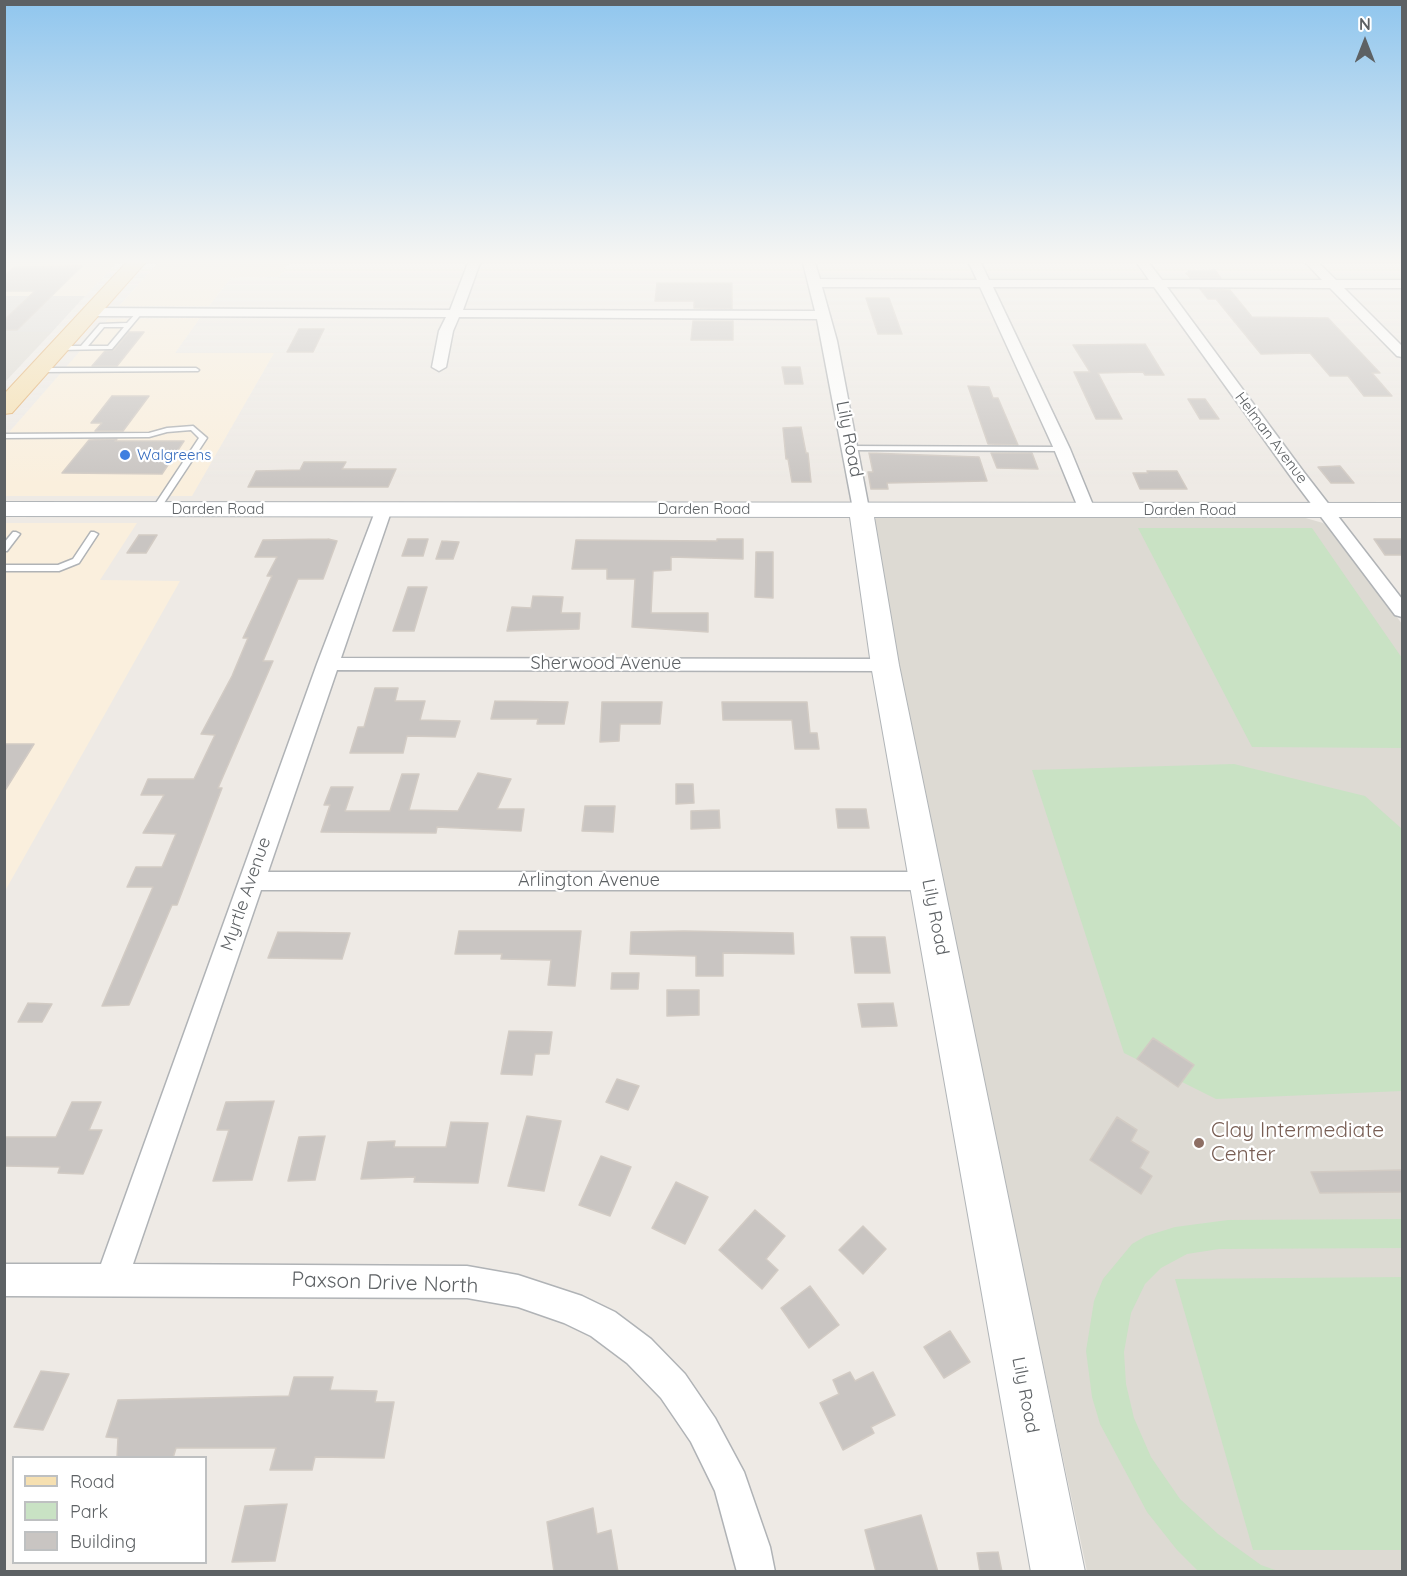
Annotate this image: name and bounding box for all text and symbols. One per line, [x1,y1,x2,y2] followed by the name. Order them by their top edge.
[1335,12,1395,72] north arrow
[1359,14,1371,34] text: N
[1231,389,1311,487] street label: Helman Avenue
[831,399,867,479] street label: Lily Road
[137,446,211,464] place label: Walgreens
[118,448,132,462] marker: Walgreens
[172,500,264,518] street label: Darden Road
[658,500,750,518] street label: Darden Road
[1144,501,1236,519] street label: Darden Road
[530,653,682,675] street label: Sherwood Avenue
[216,834,276,954] street label: Myrtle Avenue
[518,870,660,892] street label: Arlington Avenue
[917,877,953,957] street label: Lily Road
[1211,1118,1384,1168] place label: Clay Intermediate Center
[1192,1136,1206,1150] marker: Clay Intermediate Center
[291,1267,479,1299] street label: Paxson Drive North
[1007,1355,1043,1435] street label: Lily Road
[12,1456,207,1564] legend
[70,1470,115,1493] text: Road
[70,1500,108,1523] text: Park
[70,1530,136,1553] text: Building

